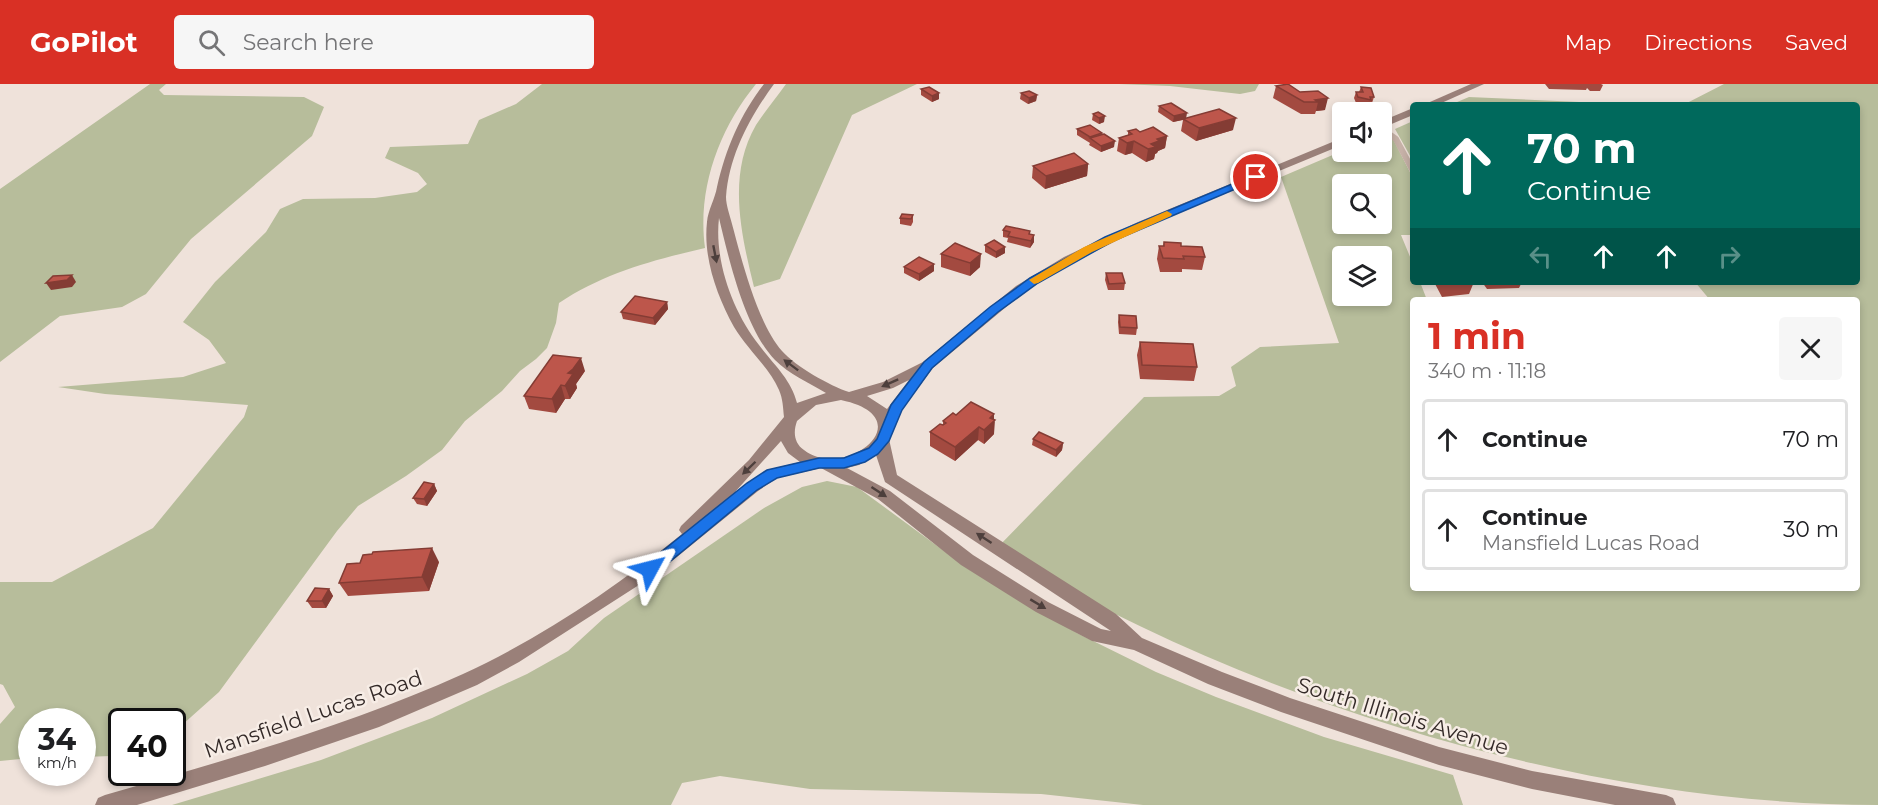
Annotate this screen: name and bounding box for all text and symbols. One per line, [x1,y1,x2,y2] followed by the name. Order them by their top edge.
[174,15,594,69] search box
[30,25,138,59] text: GoPilot
[195,26,228,59] icon: search
[243,29,374,56] text: Search here
[1565,30,1611,55] text: Map
[1644,30,1752,55] text: Directions
[1785,30,1848,55] text: Saved
[1332,102,1392,306] map controls
[1332,102,1392,162] button: sound
[1527,122,1637,174] text: 70 m
[1428,126,1506,204] icon: ahead
[1230,151,1281,202] pin
[1239,160,1272,193] icon: arrive
[1332,174,1392,234] button: search
[1527,174,1652,207] text: Continue
[1524,240,1557,273] icon: left
[1587,240,1620,273] icon: ahead
[1650,240,1683,273] icon: ahead
[1713,240,1746,273] icon: right
[711,245,720,264] one-way arrow
[1332,246,1392,306] button: layers
[1428,314,1526,358] text: 1 min
[1779,317,1842,380] button: close
[783,359,799,372] one-way arrow
[1428,359,1546,383] text: 340 m · 11:18
[881,378,899,388] one-way arrow
[1431,423,1464,456] icon: ahead
[1482,426,1588,453] text: Continue
[1783,426,1839,453] text: 70 m
[742,461,757,474] one-way arrow
[871,486,887,497] one-way arrow
[1482,504,1588,531] text: Continue
[1431,513,1464,546] icon: ahead
[1783,516,1839,543] text: 30 m
[1482,531,1700,555] text: Mansfield Lucas Road
[976,533,993,544] one-way arrow
[618,537,682,601] position arrow
[1030,599,1046,610] one-way arrow
[201,665,425,763] street label: Mansfield Lucas Road
[1294,672,1512,760] street label: South Illinois Avenue
[108,708,186,786] speed limit sign: 40
[38,721,76,758] text: 34
[37,753,77,772] text: km/h

